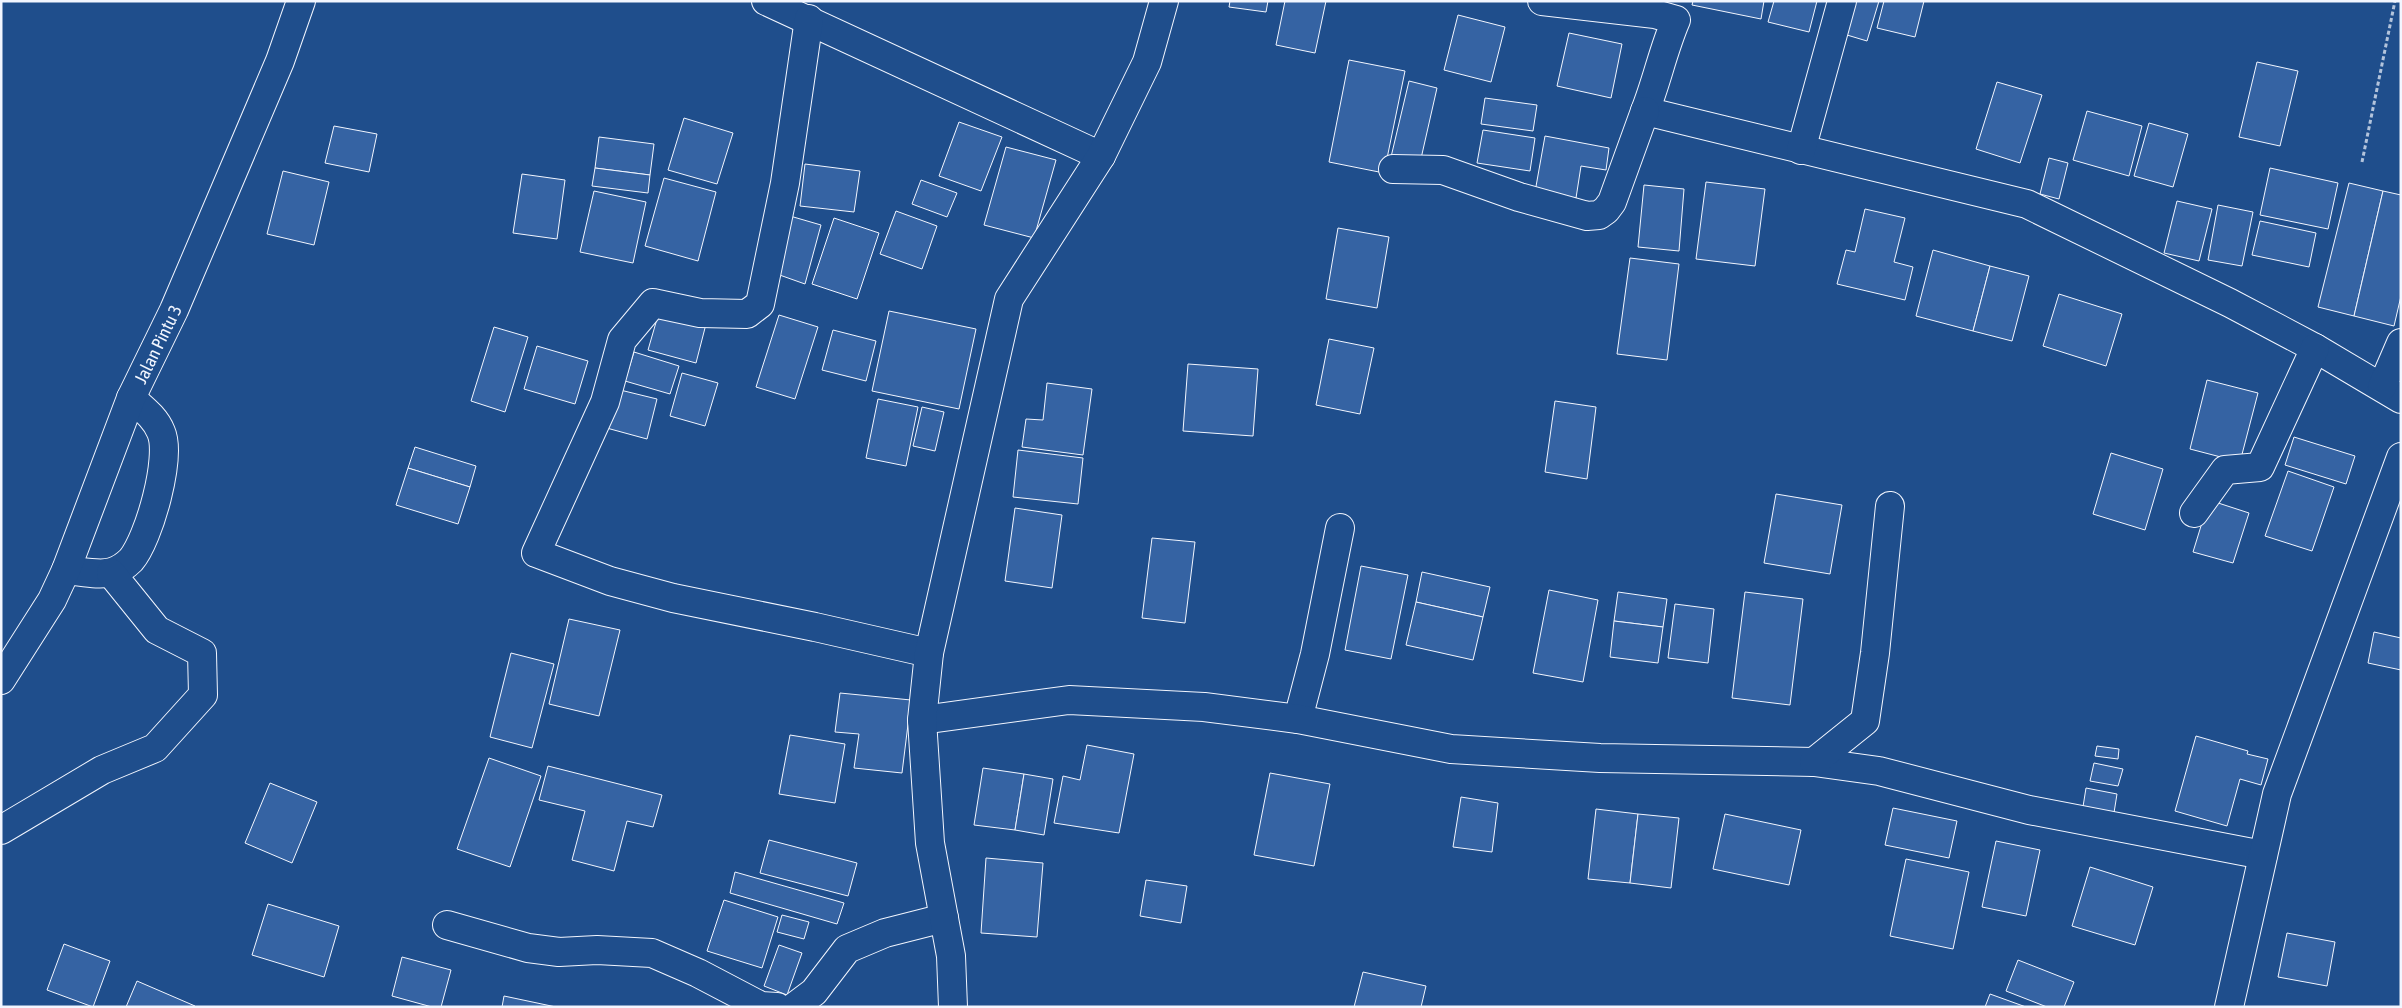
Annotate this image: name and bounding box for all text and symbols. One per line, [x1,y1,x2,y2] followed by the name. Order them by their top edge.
[129,302,185,387] street label: Jalan Pintu 3

